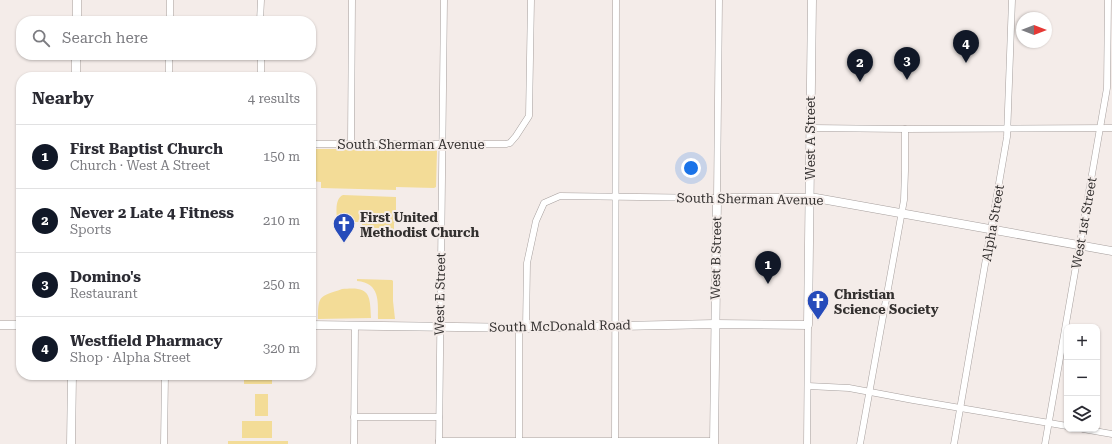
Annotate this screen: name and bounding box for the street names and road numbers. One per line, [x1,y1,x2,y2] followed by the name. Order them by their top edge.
[803,96,818,180] street label: West A Street
[337,137,485,152] street label: South Sherman Avenue
[1069,176,1099,270] street label: West 1st Street
[979,183,1007,263] street label: Alpha Street
[676,190,824,208] street label: South Sherman Avenue
[708,216,724,300] street label: West B Street
[432,252,448,336] street label: West E Street
[489,317,632,335] street label: South McDonald Road

